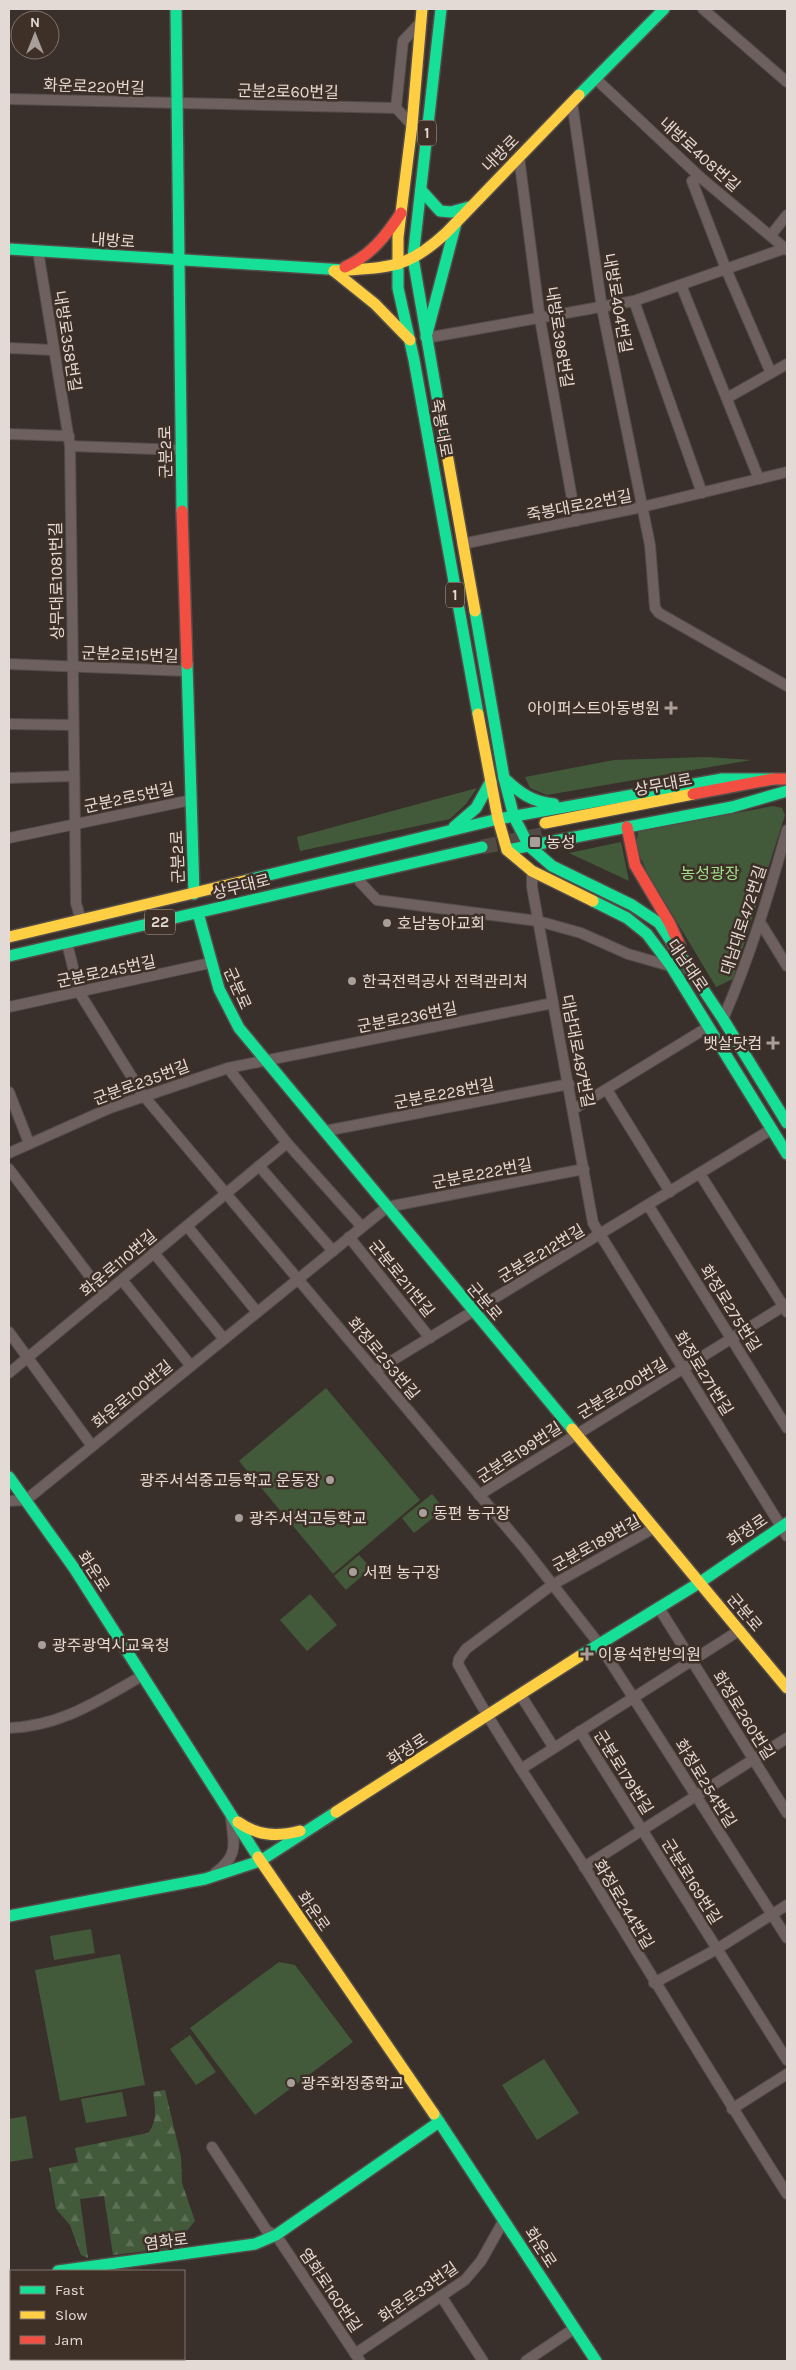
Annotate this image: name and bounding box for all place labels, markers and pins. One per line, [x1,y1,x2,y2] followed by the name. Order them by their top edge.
[528,699,660,718] place label: 아이퍼스트아동병원
[664,701,678,715] marker: 아이퍼스트아동병원
[546,833,575,852] place label: 농성
[528,835,542,849] marker: 농성
[397,914,485,933] place label: 호남농아교회
[381,917,393,929] marker: 호남농아교회
[362,972,528,991] place label: 한국전력공사 전력관리처
[346,975,358,987] marker: 한국전력공사 전력관리처
[703,1034,762,1053] place label: 뱃살닷컴
[766,1036,780,1050] marker: 뱃살닷컴
[140,1471,320,1490] place label: 광주서석중고등학교 운동장
[324,1474,336,1486] marker: 광주서석중고등학교 운동장
[433,1504,511,1523] place label: 동편 농구장
[417,1507,429,1519] marker: 동편 농구장
[249,1509,367,1528] place label: 광주서석고등학교
[233,1512,245,1524] marker: 광주서석고등학교
[363,1563,441,1582] place label: 서편 농구장
[347,1566,359,1578] marker: 서편 농구장
[52,1636,170,1655] place label: 광주광역시교육청
[36,1639,48,1651] marker: 광주광역시교육청
[598,1645,701,1664] place label: 이용석한방의원
[580,1647,594,1661] marker: 이용석한방의원
[301,2074,404,2093] place label: 광주화정중학교
[285,2077,297,2089] marker: 광주화정중학교

